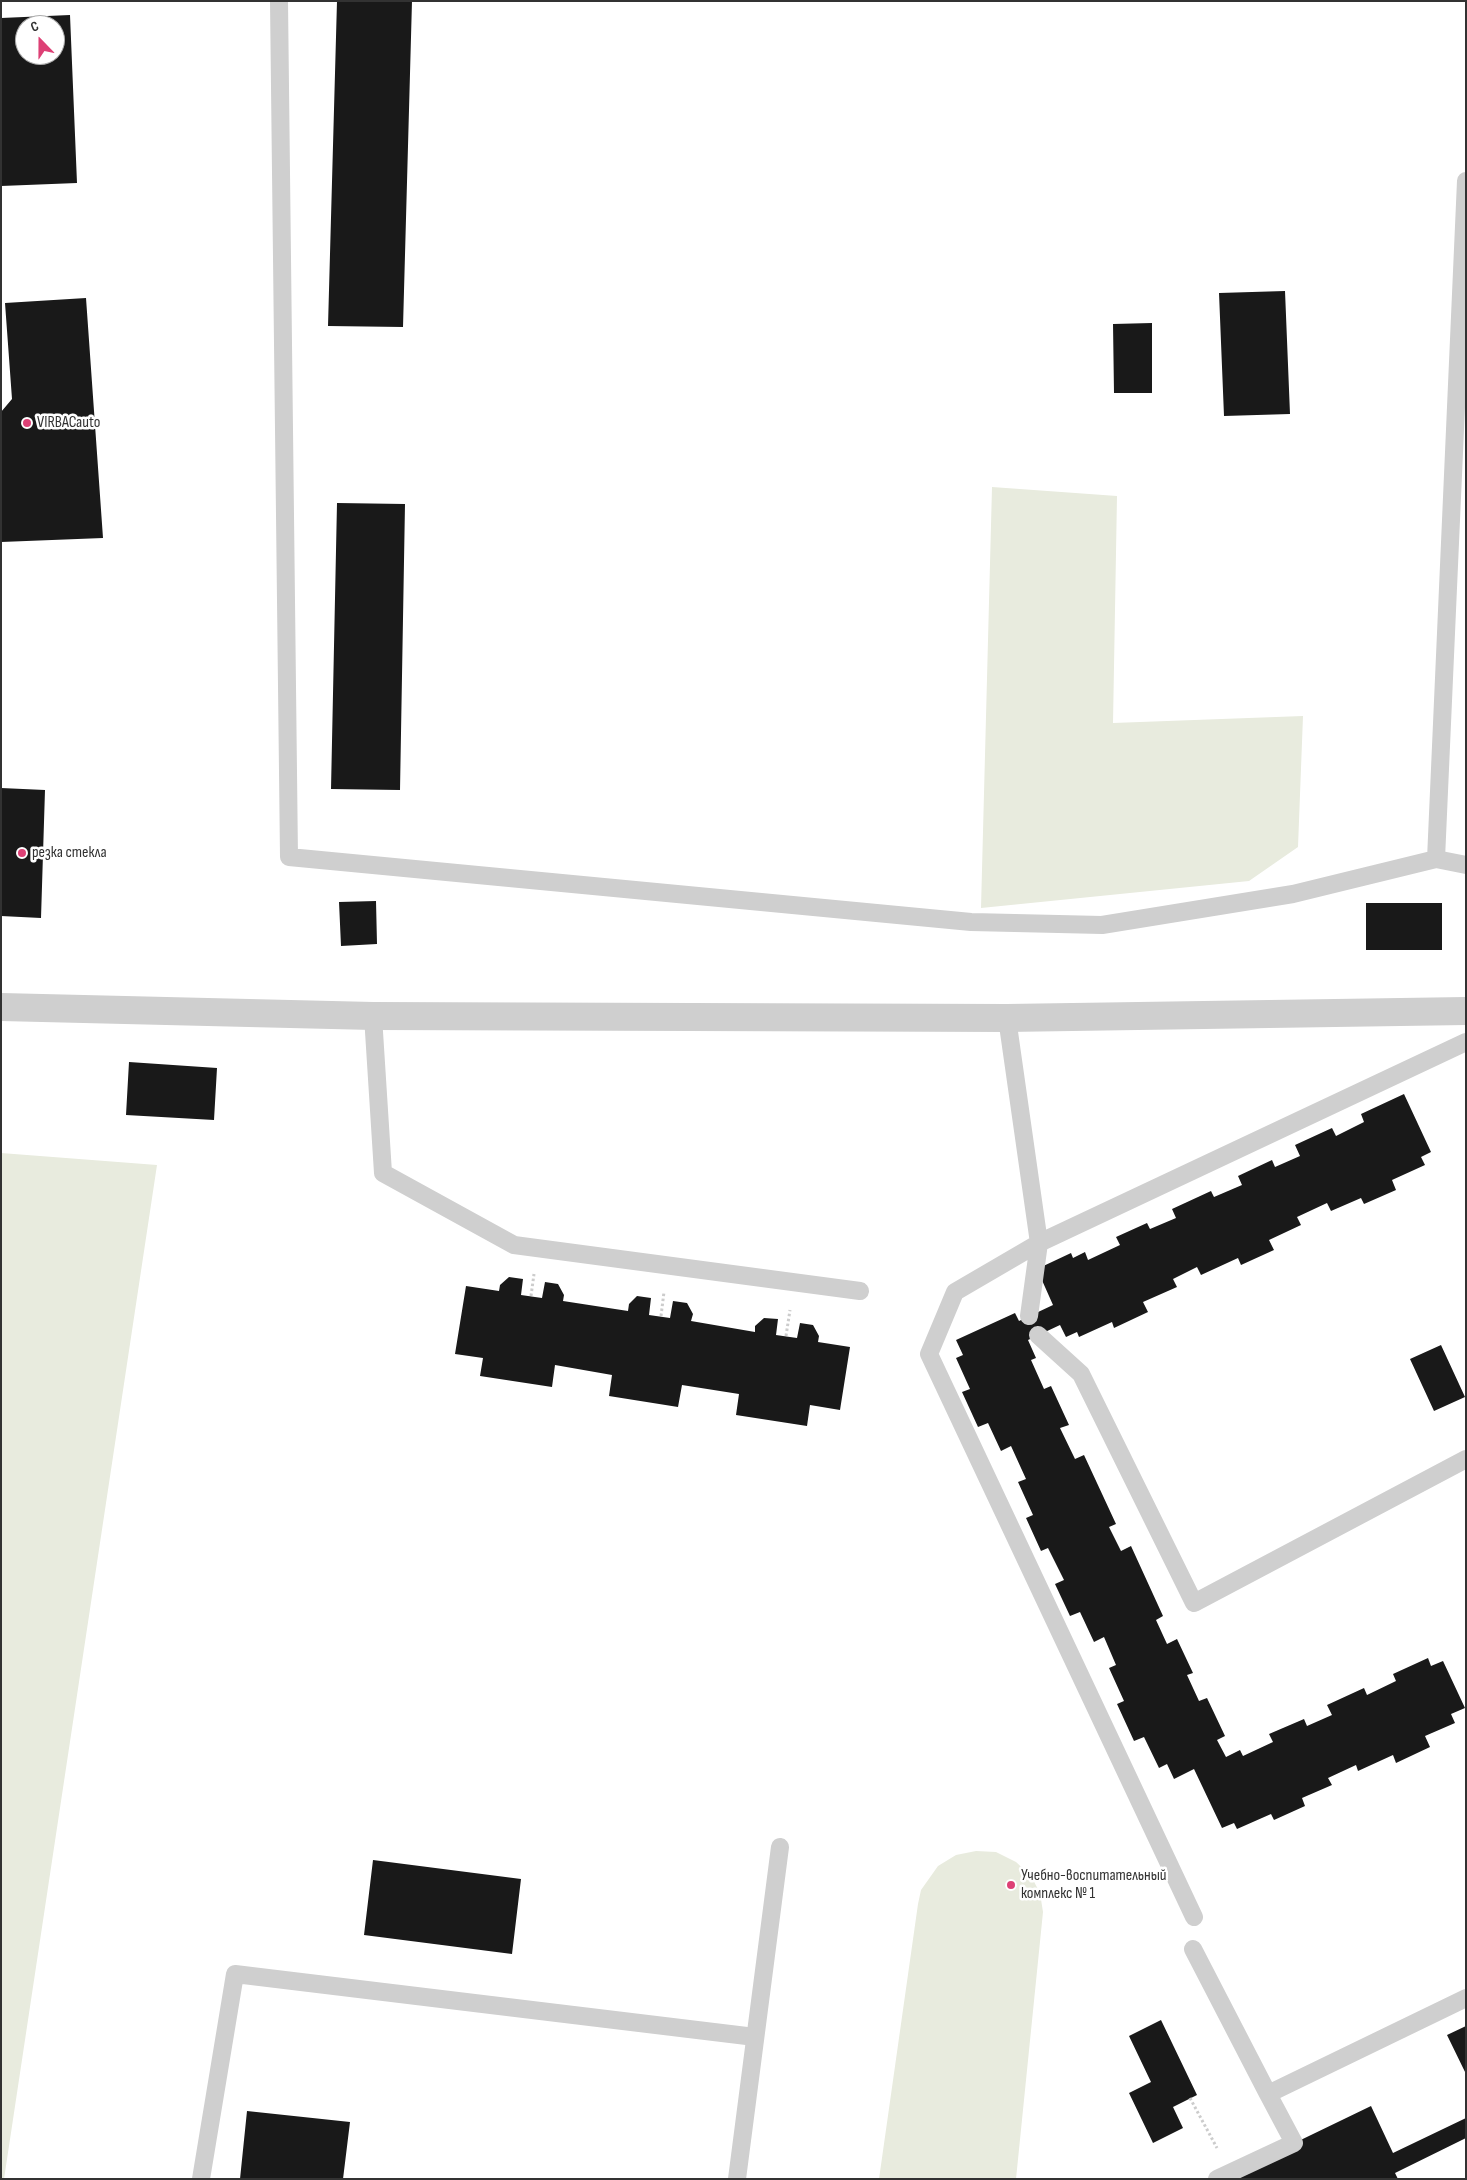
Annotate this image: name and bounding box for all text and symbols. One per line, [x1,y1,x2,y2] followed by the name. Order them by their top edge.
[15,15,65,65] north arrow
[28,17,41,36] text: С
[37,413,100,433] place label: VIRBACauto
[21,417,33,429] marker: VIRBACauto
[32,843,107,863] place label: резка стекла
[16,847,28,859] marker: резка стекла
[1021,1866,1167,1904] place label: Учебно-воспитательный комплекс № 1
[1005,1879,1017,1891] marker: Учебно-воспитательный комплекс № 1

